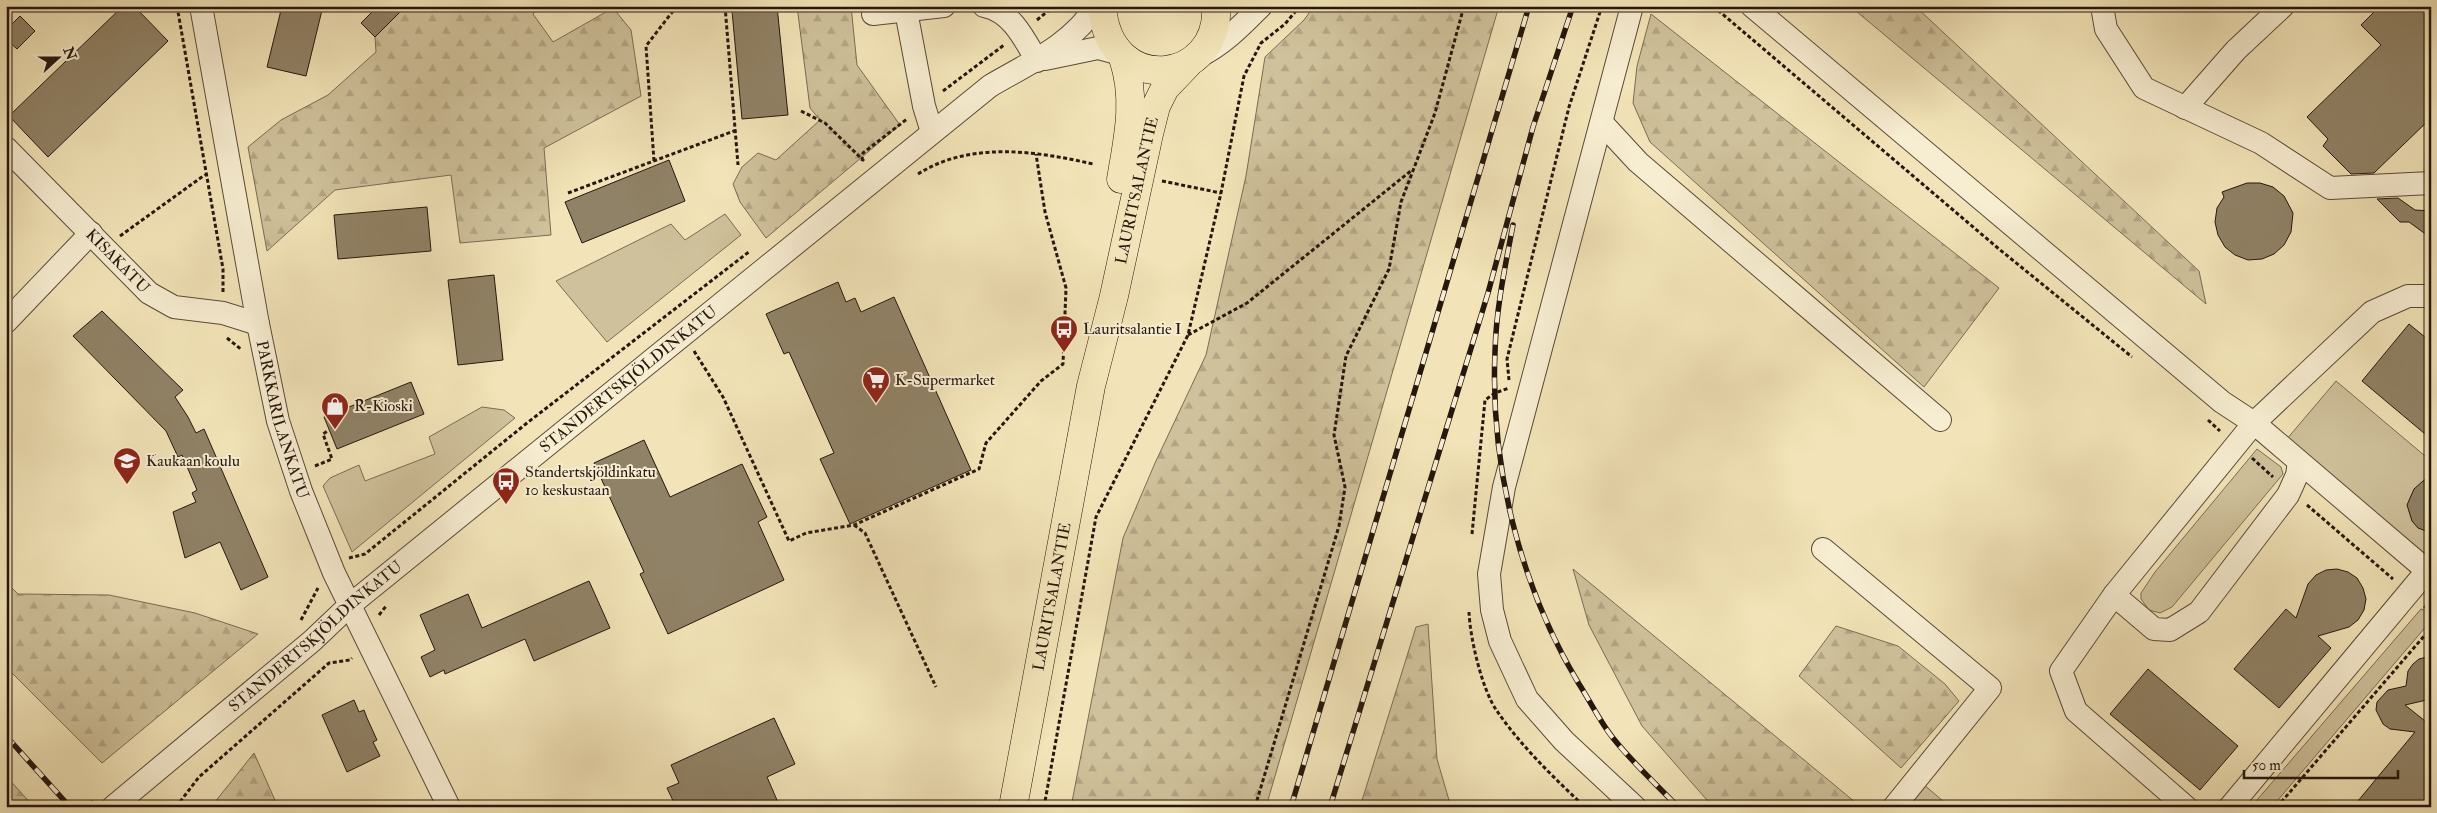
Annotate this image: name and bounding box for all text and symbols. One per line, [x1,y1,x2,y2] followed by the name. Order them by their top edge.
[32,32,82,82] north arrow
[59,44,80,63] text: N
[1111,115,1163,266] street label: LAURITSALANTIE
[81,225,154,298] street label: KISAKATU
[536,301,722,457] street label: STANDERTSKJÖLDINKATU
[1049,314,1079,353] bus stop icon: Lauritsalantie I
[1083,319,1182,339] place label: Lauritsalantie I
[252,339,313,503] street label: PARKKARILANKATU
[861,365,891,404] supermarket icon: K-Supermarket
[895,370,995,391] place label: K-Supermarket
[320,391,350,430] shop icon: R-Kioski
[354,396,413,416] place label: R-Kioski
[112,446,142,485] school or university icon: Kaukaan koulu
[146,451,240,471] place label: Kaukaan koulu
[525,462,656,500] place label: Standertskjöldinkatu 10 keskustaan
[491,466,521,505] bus stop icon: Standertskjöldinkatu 10 keskustaan
[1028,521,1076,672] street label: LAURITSALANTIE
[225,556,407,716] street label: STANDERTSKJÖLDINKATU
[2244,748,2398,780] scale bar
[2252,756,2281,775] text: 50 m

